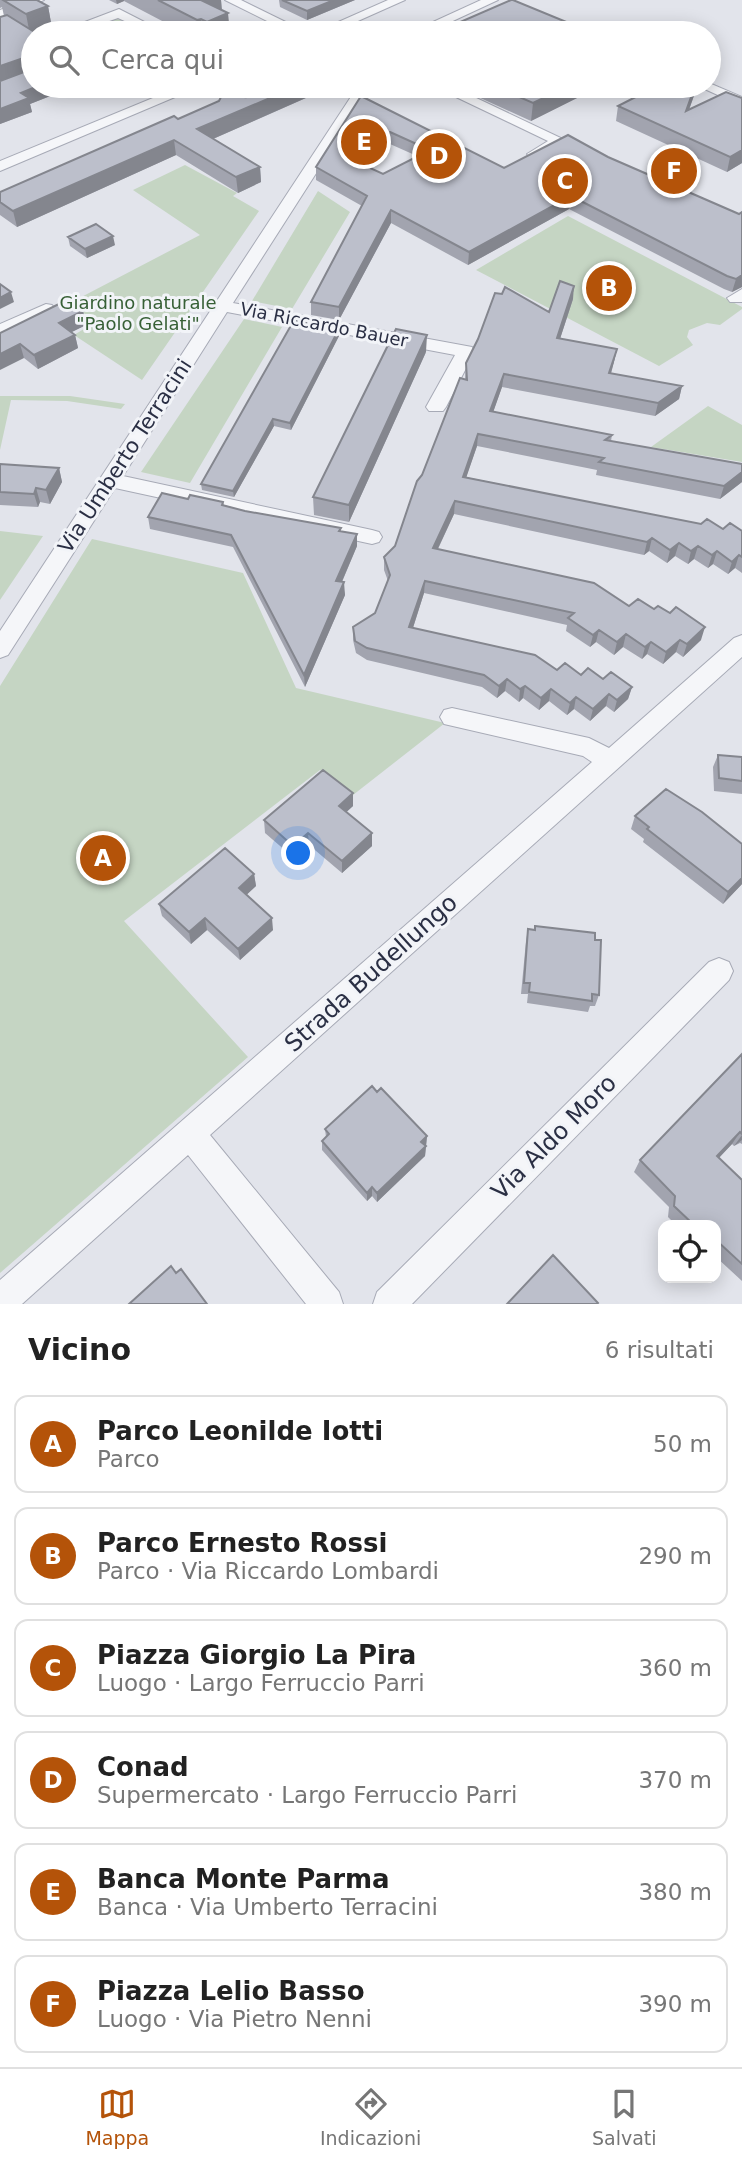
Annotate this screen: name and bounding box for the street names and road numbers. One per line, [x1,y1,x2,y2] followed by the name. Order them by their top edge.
[238,298,410,351] street label: Via Riccardo Bauer
[53,355,197,557] street label: Via Umberto Terracini
[279,888,463,1058] street label: Strada Budellungo
[486,1069,622,1205] street label: Via Aldo Moro

